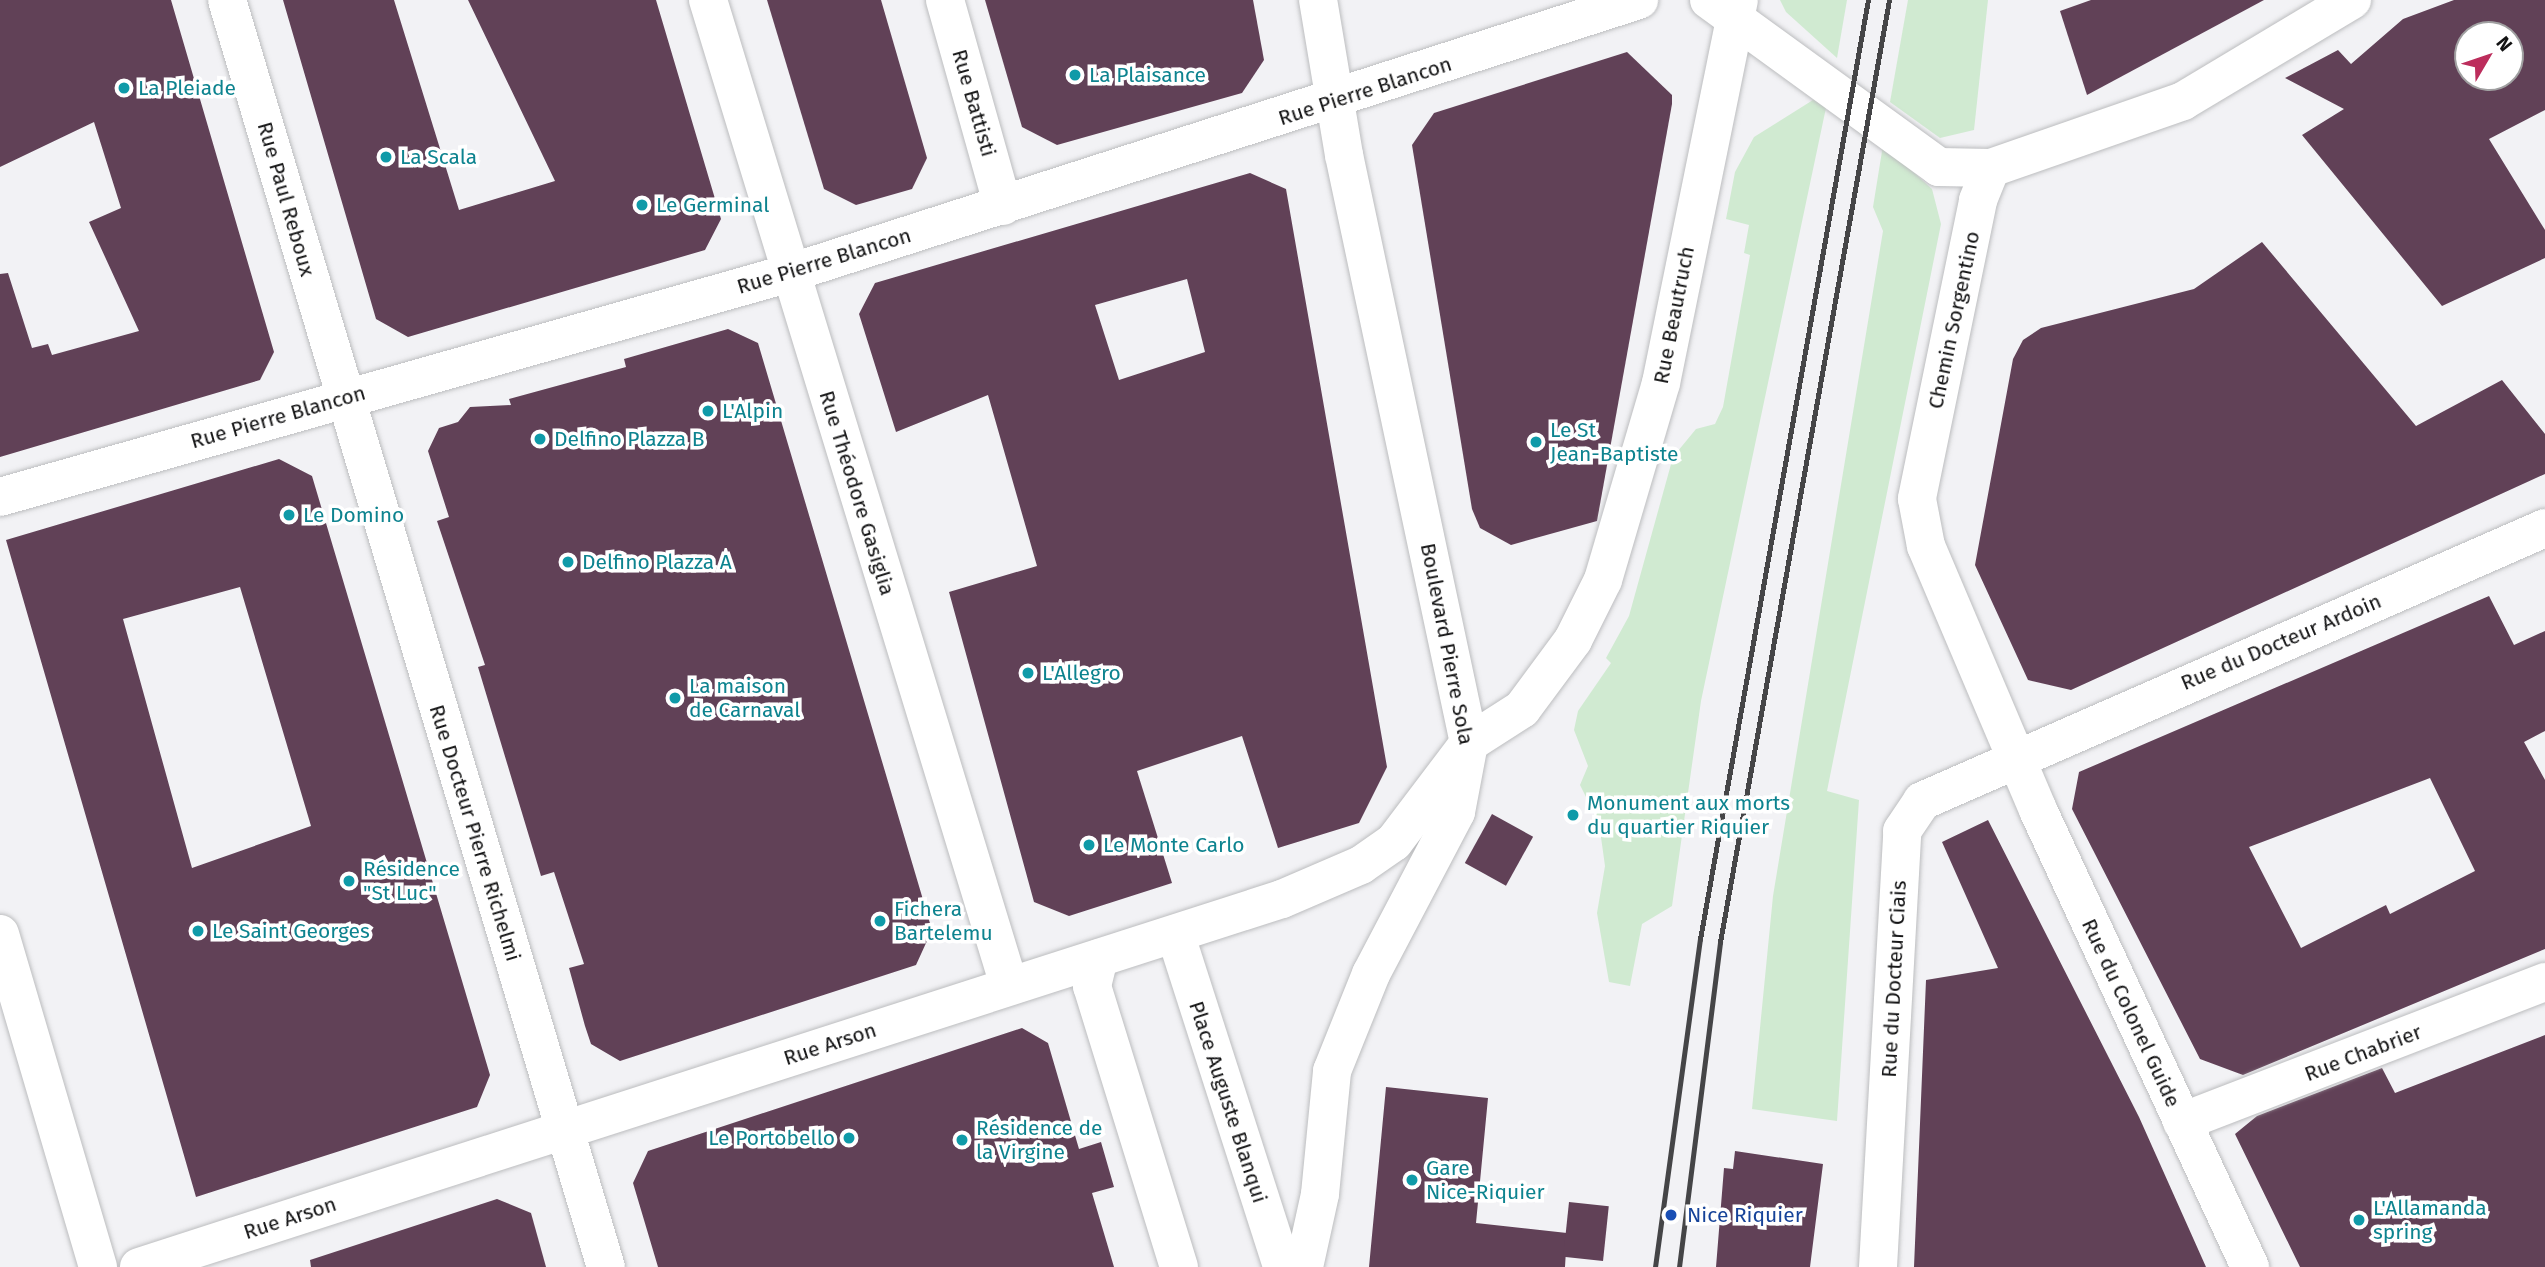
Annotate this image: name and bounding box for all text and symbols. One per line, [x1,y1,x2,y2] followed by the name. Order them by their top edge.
[2454,21,2524,91] north arrow
[2491,32,2517,56] text: N
[947,46,1001,160] street label: Rue Battisti
[1275,51,1455,131] street label: Rue Pierre Blancon
[1089,62,1206,88] place label: La Plaisance
[1067,67,1083,83] marker: La Plaisance
[138,75,236,101] place label: La Pleiade
[116,80,132,96] marker: La Pleiade
[252,119,320,279] street label: Rue Paul Reboux
[400,144,477,170] place label: La Scala
[378,149,394,165] marker: La Scala
[656,192,769,218] place label: Le Germinal
[634,197,650,213] marker: Le Germinal
[734,223,914,299] street label: Rue Pierre Blancon
[1923,229,1985,411] street label: Chemin Sorgentino
[1648,244,1700,386] street label: Rue Beautruch
[188,380,368,454] street label: Rue Pierre Blancon
[814,388,900,598] street label: Rue Théodore Gasiglia
[722,398,783,424] place label: L'Alpin
[700,403,716,419] marker: L'Alpin
[1550,417,1679,467] place label: Le St Jean-Baptiste
[554,426,705,452] place label: Delfino Plazza B
[532,431,548,447] marker: Delfino Plazza B
[1528,434,1544,450] marker: Le St Jean-Baptiste
[303,502,404,528] place label: Le Domino
[281,507,297,523] marker: Le Domino
[1415,541,1479,747] street label: Boulevard Pierre Sola
[582,549,732,575] place label: Delfino Plazza A
[560,554,576,570] marker: Delfino Plazza A
[2177,588,2385,696] street label: Rue du Docteur Ardoin
[1042,660,1121,686] place label: L'Allegro
[1020,665,1036,681] marker: L'Allegro
[689,673,800,723] place label: La maison de Carnaval
[667,690,683,706] marker: La maison de Carnaval
[424,702,526,964] street label: Rue Docteur Pierre Richelmi
[1587,790,1790,840] place label: Monument aux morts du quartier Riquier
[1565,807,1581,823] marker: Monument aux morts du quartier Riquier
[1103,832,1245,858] place label: Le Monte Carlo
[1081,837,1097,853] marker: Le Monte Carlo
[363,856,460,906] place label: Résidence "St Luc"
[341,873,357,889] marker: Résidence "St Luc"
[1876,880,1912,1078] street label: Rue du Docteur Ciais
[894,896,993,946] place label: Fichera Bartelemu
[872,913,888,929] marker: Fichera Bartelemu
[2076,915,2186,1111] street label: Rue du Colonel Guide
[212,918,370,944] place label: Le Saint Georges
[190,923,206,939] marker: Le Saint Georges
[1183,998,1273,1206] street label: Place Auguste Blanqui
[780,1017,880,1071] street label: Rue Arson
[2301,1019,2425,1087] street label: Rue Chabrier
[976,1115,1103,1165] place label: Résidence de la Virgine
[708,1125,835,1151] place label: Le Portobello
[841,1130,857,1146] marker: Le Portobello
[954,1132,970,1148] marker: Résidence de la Virgine
[1426,1155,1545,1205] place label: Gare Nice-Riquier
[1404,1172,1420,1188] marker: Gare Nice-Riquier
[240,1191,340,1245] street label: Rue Arson
[2373,1195,2487,1245] place label: L'Allamanda spring
[1687,1202,1803,1228] place label: Nice Riquier
[1661,1205,1681,1225] marker: Nice Riquier
[2351,1212,2367,1228] marker: L'Allamanda spring

